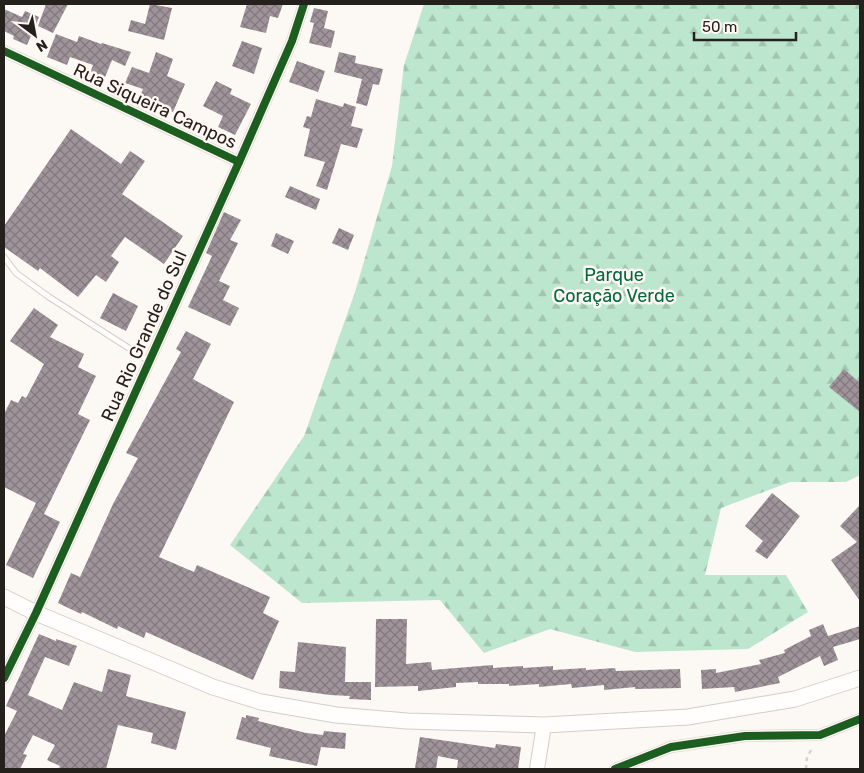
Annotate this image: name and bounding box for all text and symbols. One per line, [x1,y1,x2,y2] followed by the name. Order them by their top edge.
[10,10,60,60] north arrow
[694,10,796,42] scale bar
[702,18,737,36] text: 50 m
[33,36,50,55] text: N
[70,58,240,154] street label: Rua Siqueira Campos
[96,247,192,425] street label: Rua Rio Grande do Sul
[553,264,675,307] park label: Parque Coração Verde

